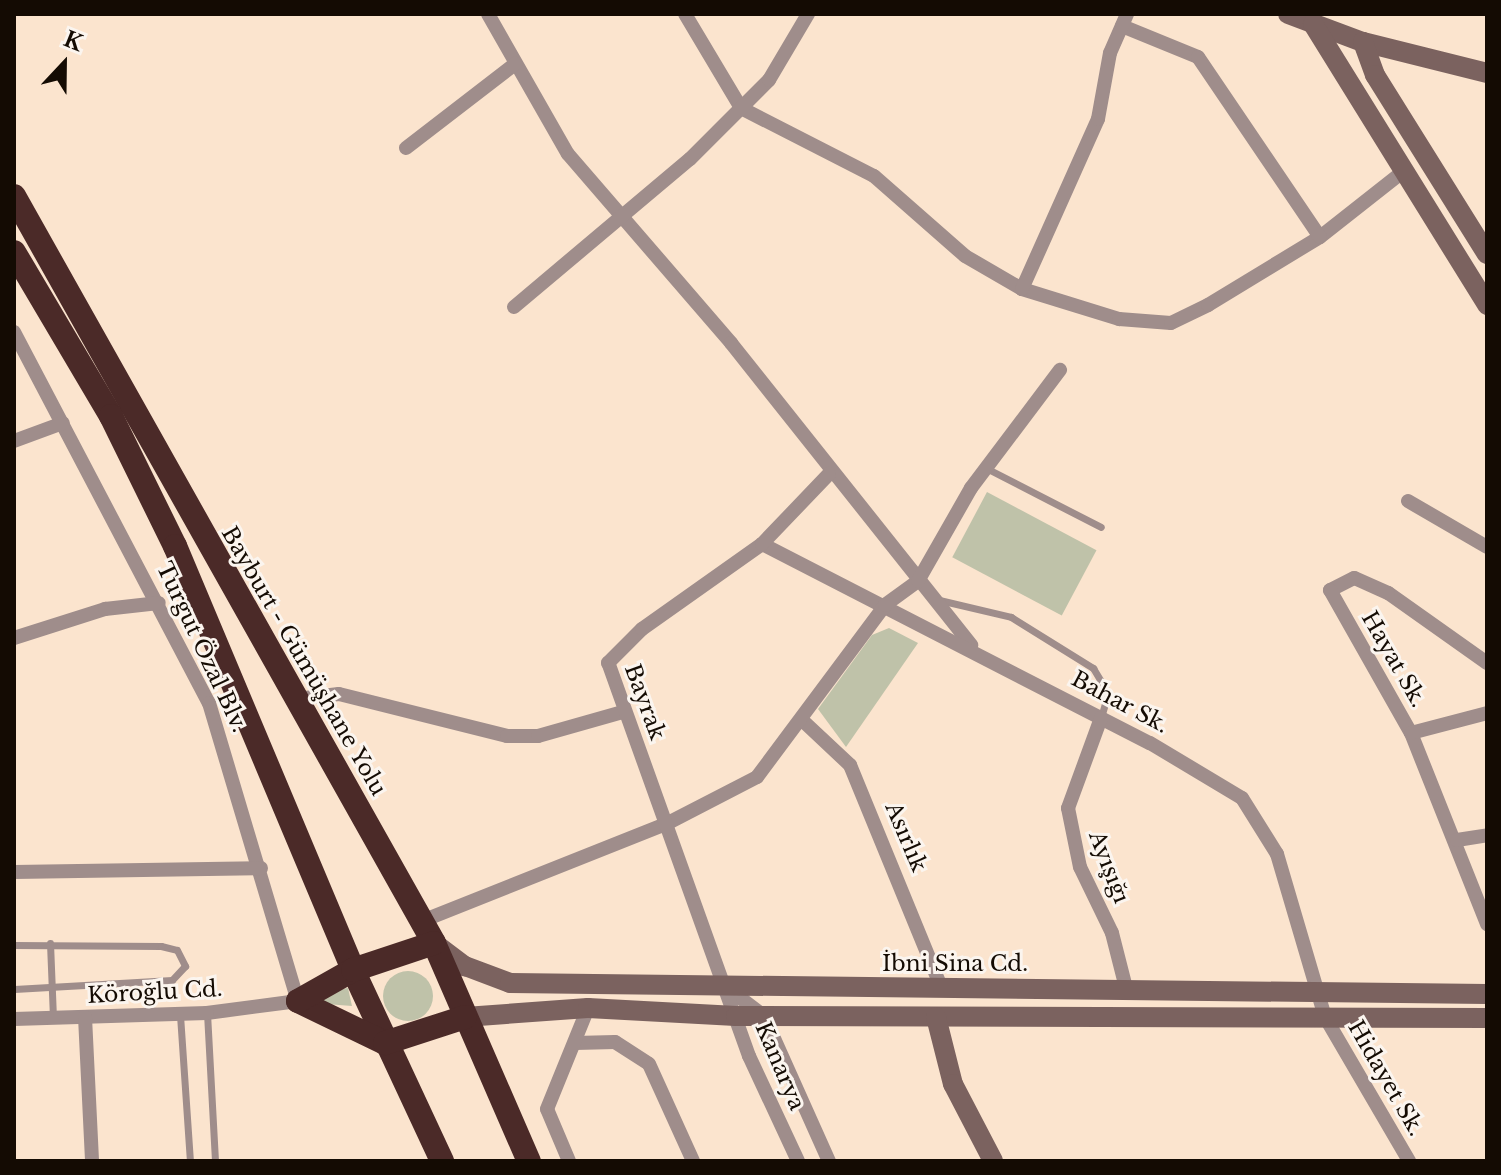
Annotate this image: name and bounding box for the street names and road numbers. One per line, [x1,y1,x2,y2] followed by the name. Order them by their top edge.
[216,521,392,801] street label: Bayburt - Gümüşhane Yolu
[151,558,253,736] street label: Turgut Özal Blv.
[1356,606,1432,712] street label: Hayat Sk.
[619,660,671,744] street label: Bayrak
[1067,665,1173,739] street label: Bahar Sk.
[880,798,932,876] street label: Asırlık
[1083,827,1135,907] street label: Ayışığı
[882,951,1028,977] street label: İbni Sina Cd.
[87,975,223,1009] street label: Köroğlu Cd.
[1342,1016,1430,1140] street label: Hidayet Sk.
[750,1018,810,1114] street label: Kanarya

